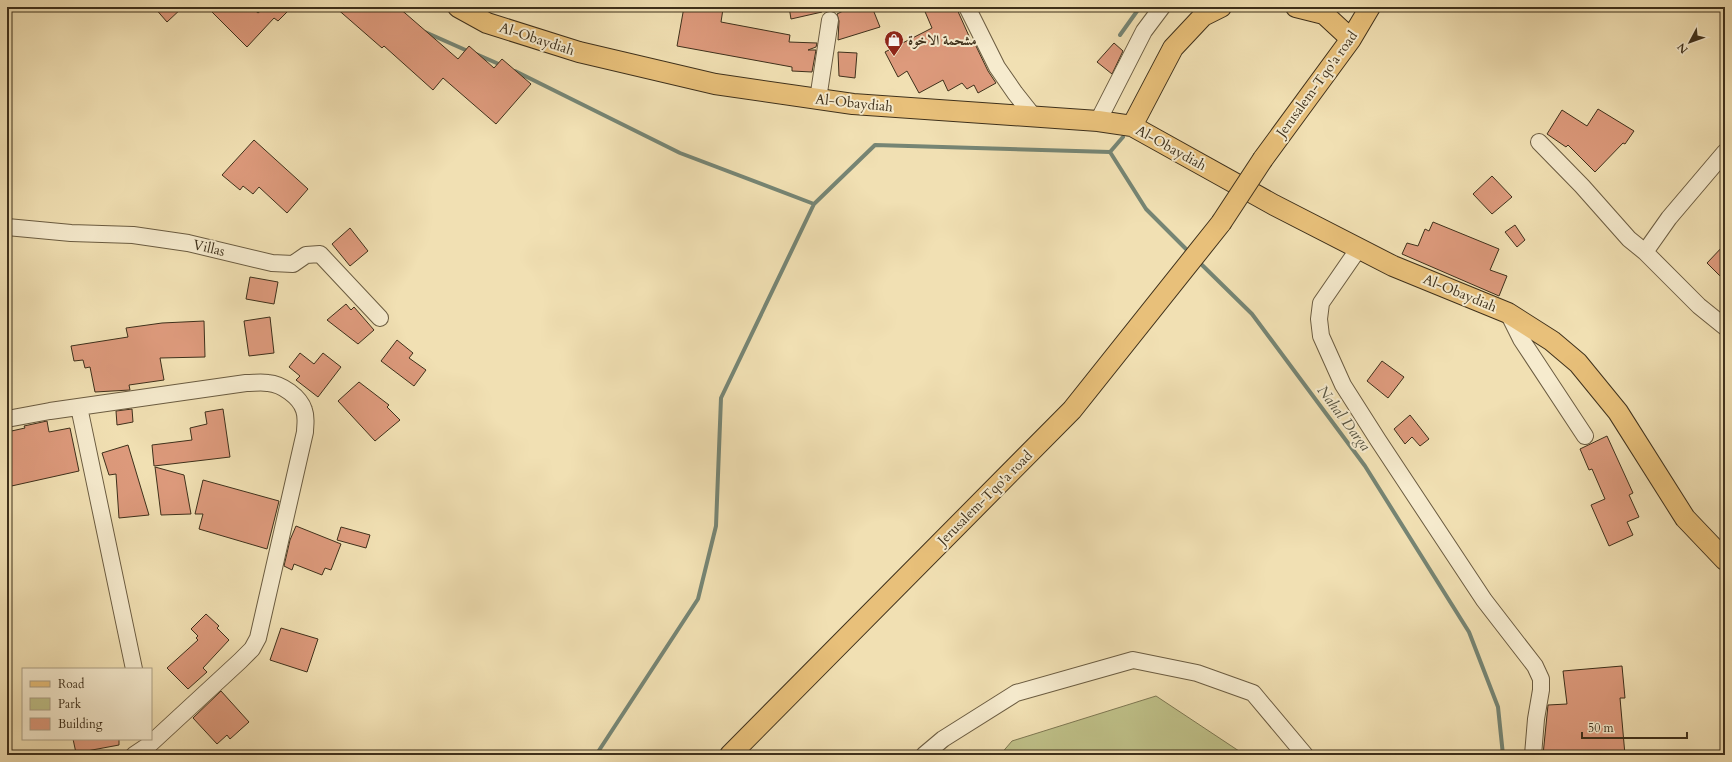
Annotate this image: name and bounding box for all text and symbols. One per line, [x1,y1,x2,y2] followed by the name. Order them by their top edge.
[497,18,577,60] street label: Al-Obaydiah
[1670,22,1710,62] north arrow
[1271,27,1362,143] street label: Jerusalem-Tqo'a road
[883,29,905,57] shop icon: مشحمة الاخوة
[908,31,977,50] place label: مشحمة الاخوة
[1674,39,1692,57] text: N
[814,89,894,117] street label: Al-Obaydiah
[1132,121,1210,175] street label: Al-Obaydiah
[191,235,227,261] street label: Villas
[1420,270,1500,317] street label: Al-Obaydiah
[1313,381,1375,455] water label: Nahal Darga
[932,446,1037,551] street label: Jerusalem-Tqo'a road
[22,668,152,740] legend
[58,676,85,692] text: Road
[58,696,82,712] text: Park
[1582,714,1687,740] scale bar
[58,716,103,732] text: Building
[1588,720,1615,736] text: 50 m

